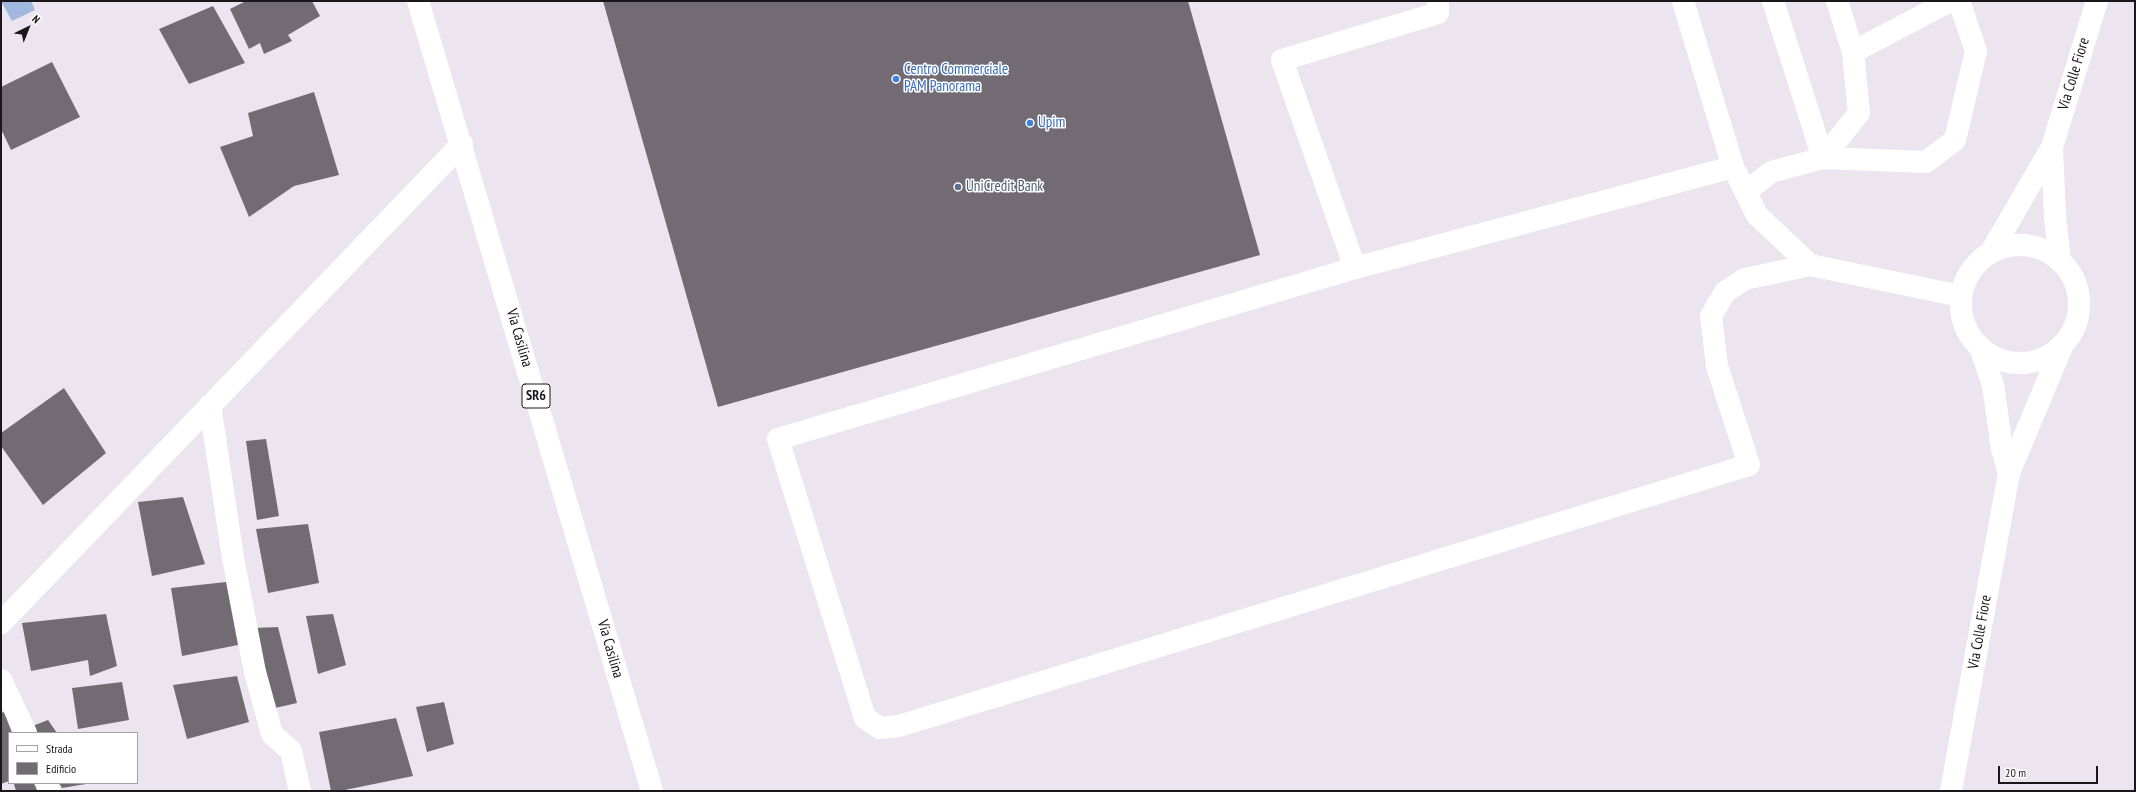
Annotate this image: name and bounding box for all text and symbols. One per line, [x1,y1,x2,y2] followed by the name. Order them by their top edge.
[8,8,48,48] north arrow
[29,12,43,26] text: N
[2054,36,2094,112] street label: Via Colle Fiore
[904,61,1008,96] place label: Centro Commerciale PAM Panorama
[891,74,901,84] marker: Centro Commerciale PAM Panorama
[1038,114,1065,132] place label: Upim
[1025,118,1035,128] marker: Upim
[966,178,1043,196] place label: UniCredit Bank
[953,182,963,192] marker: UniCredit Bank
[502,307,536,369] street label: Via Casilina
[522,384,550,408] road number: SR6
[1965,594,1995,670] street label: Via Colle Fiore
[593,618,627,680] street label: Via Casilina
[8,732,138,784] legend
[46,741,73,756] text: Strada
[2000,758,2100,784] scale bar
[46,761,76,776] text: Edificio
[2005,765,2026,780] text: 20 m

